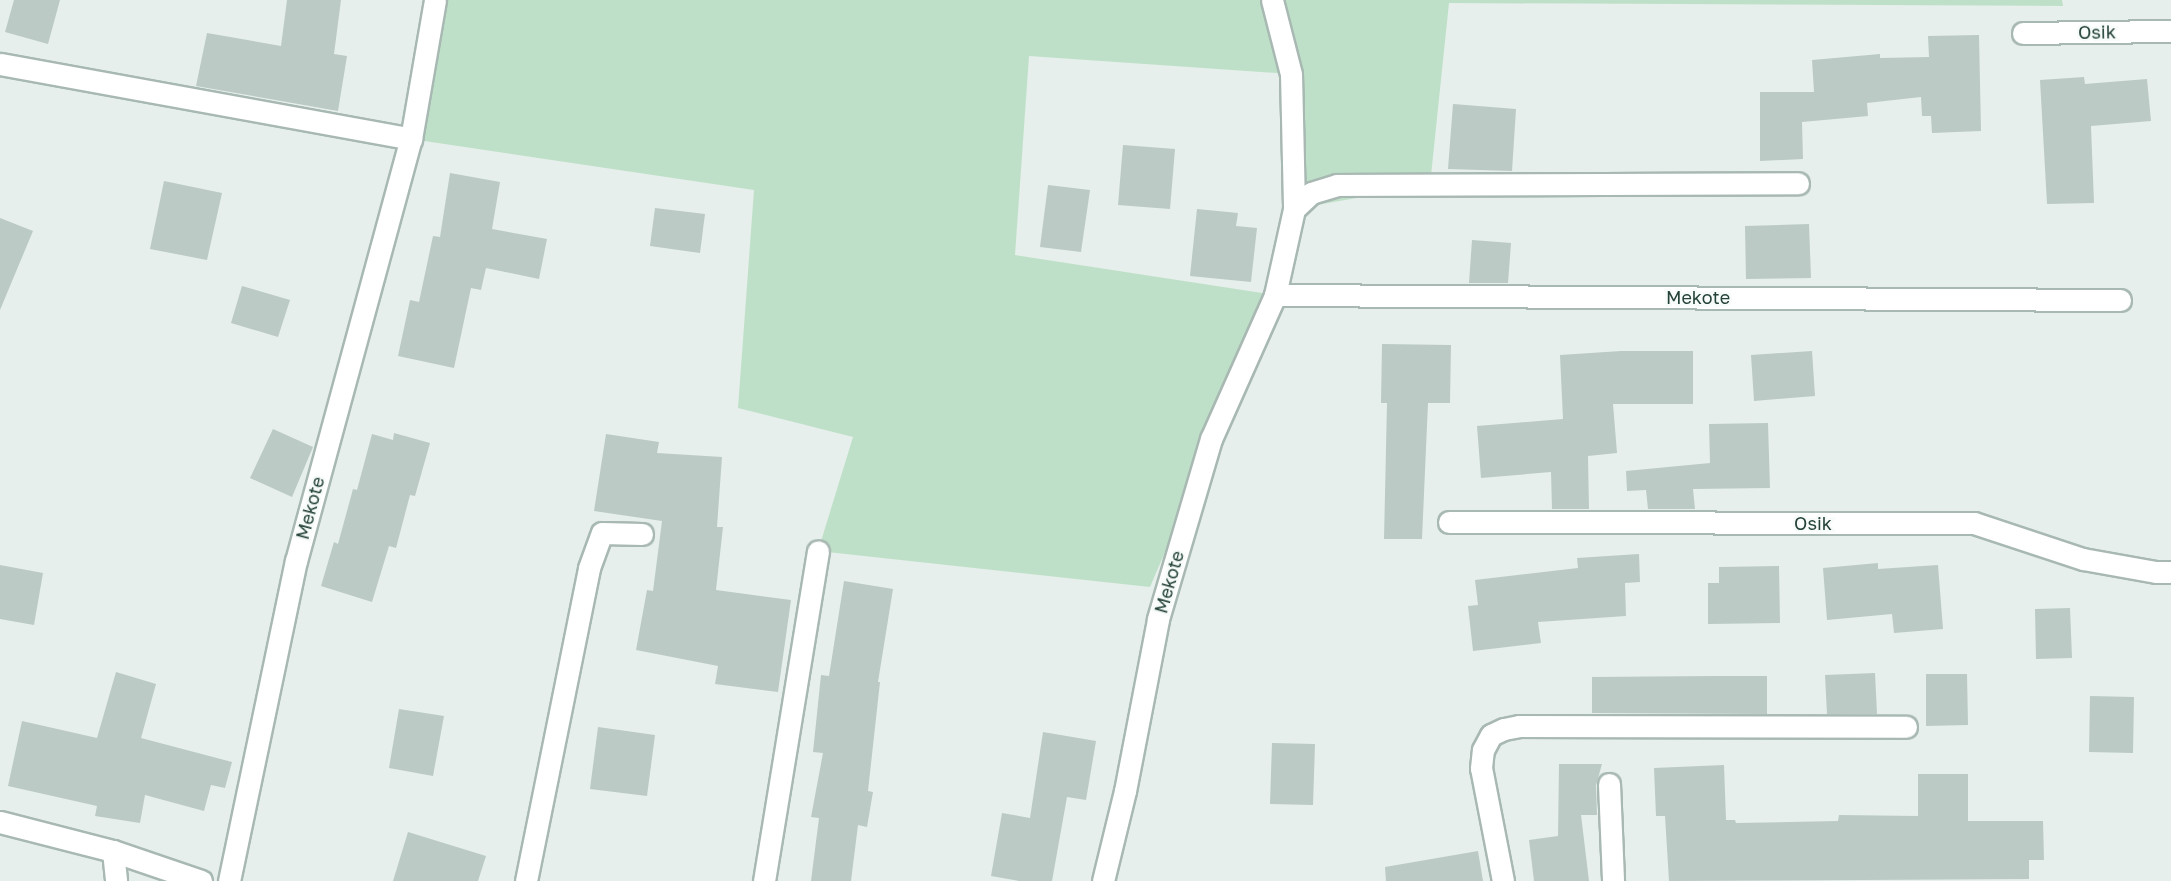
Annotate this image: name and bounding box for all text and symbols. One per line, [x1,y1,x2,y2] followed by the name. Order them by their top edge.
[2078,21,2116,43] street label: Osik
[1666,286,1730,308] street label: Mekote
[291,474,329,542] street label: Mekote
[1794,512,1832,534] street label: Osik
[1150,548,1188,616] street label: Mekote

